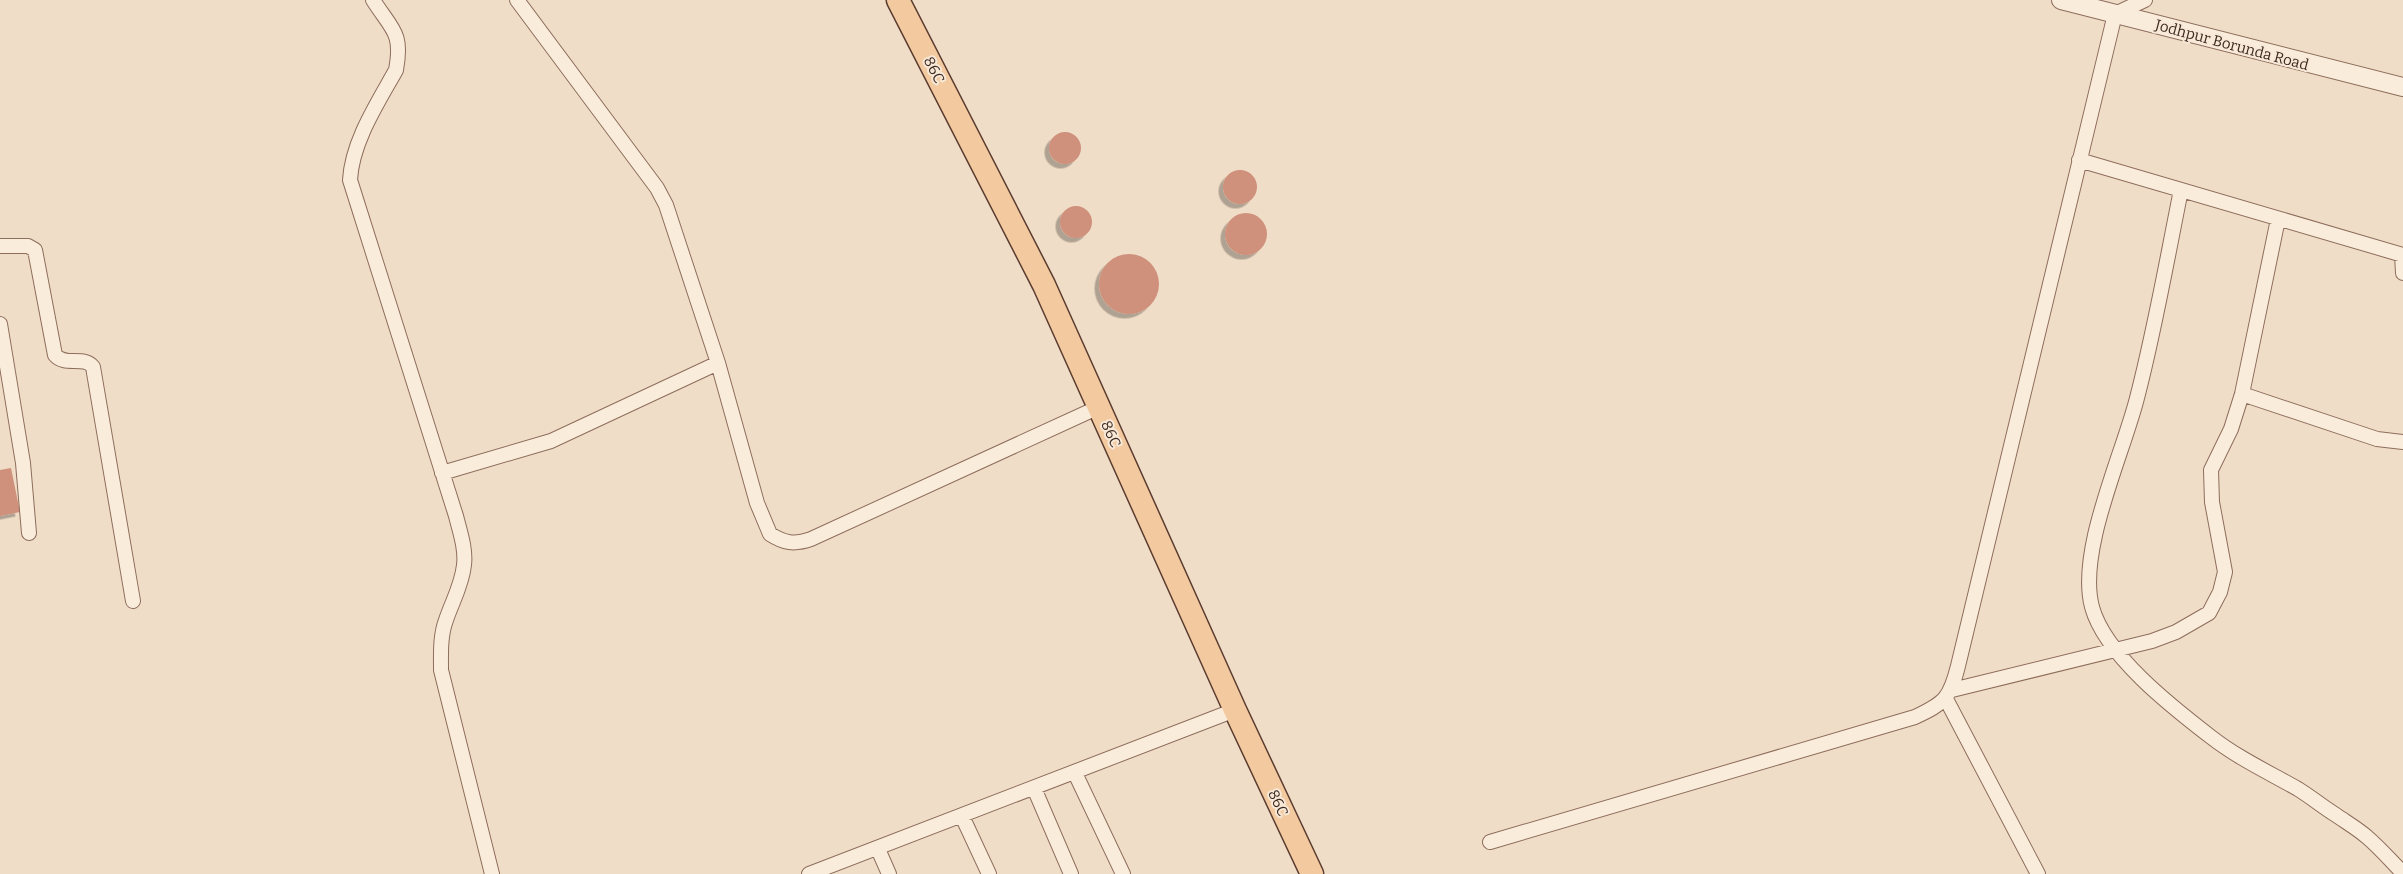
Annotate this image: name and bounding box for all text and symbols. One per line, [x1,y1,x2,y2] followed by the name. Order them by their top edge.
[2152,16,2311,74] street label: Jodhpur Borunda Road
[920,54,948,86] street label: 86C
[1097,418,1125,450] street label: 86C
[1264,787,1292,819] street label: 86C

